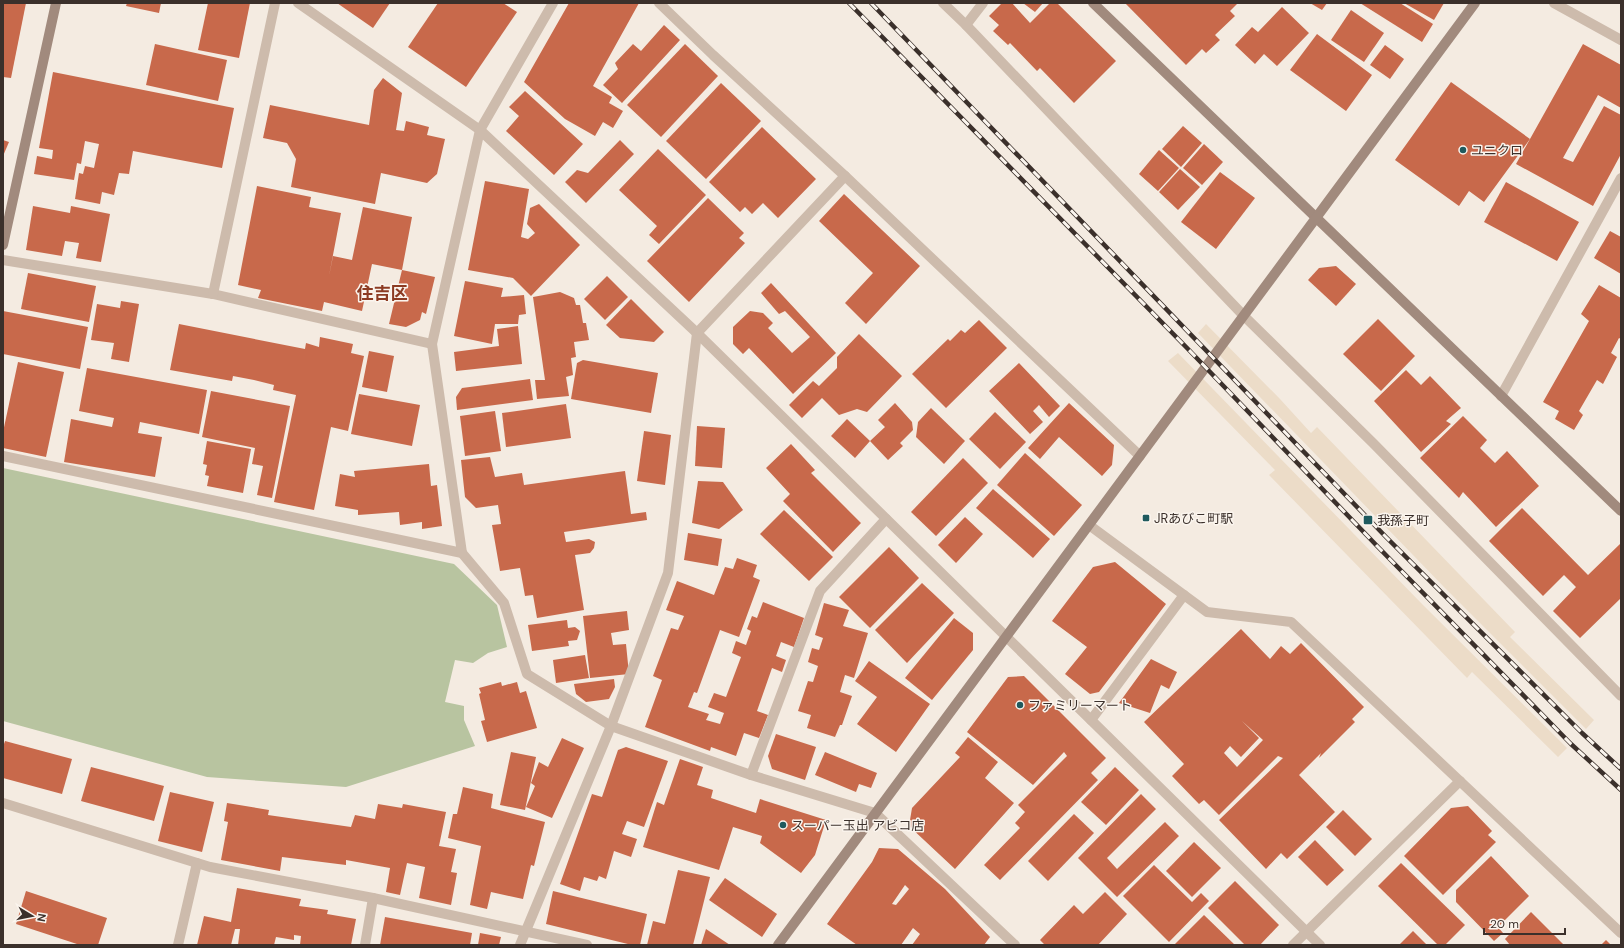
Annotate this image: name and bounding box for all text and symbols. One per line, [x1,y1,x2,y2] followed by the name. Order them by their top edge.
[1471,142,1523,159] place label: ユニクロ
[1458,145,1468,155] marker: ユニクロ
[357,282,408,304] district label: 住吉区
[1154,510,1233,527] place label: JRあびこ町駅
[1377,512,1429,529] place label: 我孫子町
[1141,513,1151,523] marker: JRあびこ町駅
[1362,514,1374,526] marker: 我孫子町
[1028,697,1132,714] place label: ファミリーマート
[1015,700,1025,710] marker: ファミリーマート
[791,817,924,834] place label: スーパー玉出 アビコ店
[778,820,788,830] marker: スーパー玉出 アビコ店
[12,896,52,936] north arrow
[1484,910,1565,936] scale bar
[34,913,49,923] text: N
[1490,916,1519,932] text: 20 m

